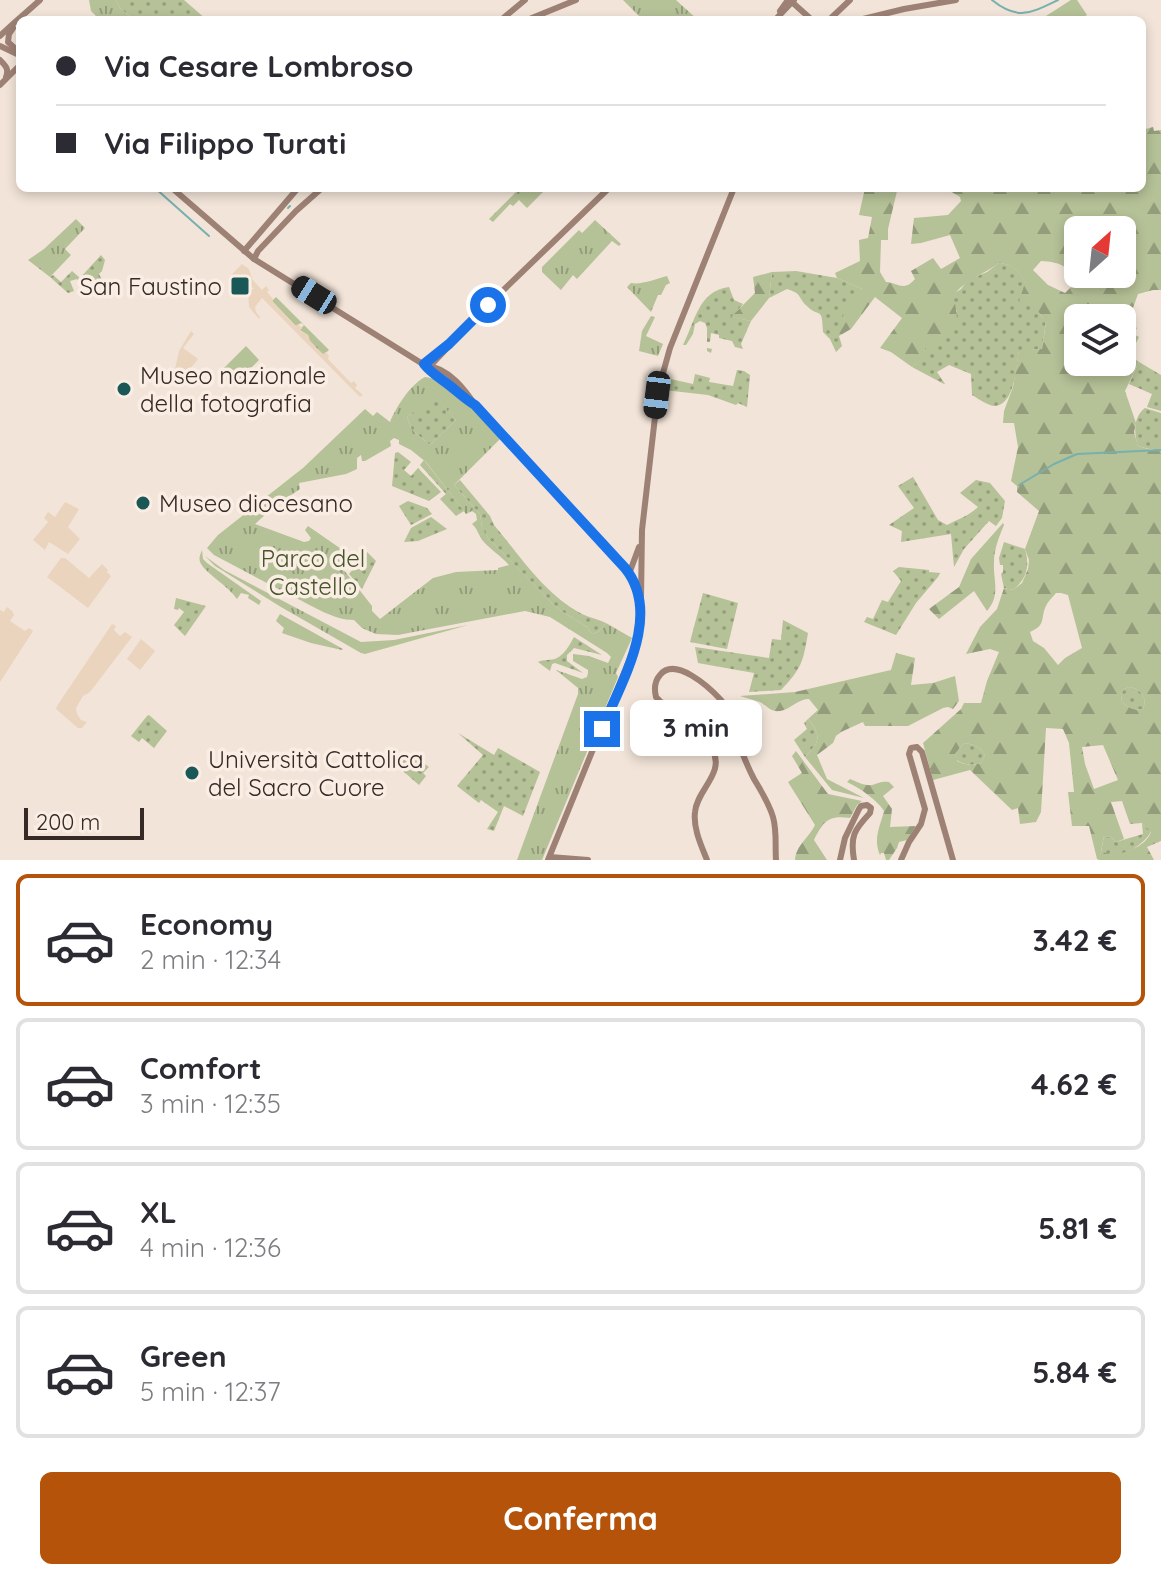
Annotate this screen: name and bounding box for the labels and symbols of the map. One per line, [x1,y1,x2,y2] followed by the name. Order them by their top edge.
[1064,216,1136,288] north arrow
[80,271,222,301] place label: San Faustino
[287,272,341,318] car
[229,275,251,297] marker: San Faustino
[470,287,506,323] route start
[140,360,326,418] place label: Museo nazionale della fotografia
[642,370,672,420] car
[115,380,133,398] marker: Museo nazionale della fotografia
[159,488,353,518] place label: Museo diocesano
[134,494,152,512] marker: Museo diocesano
[261,543,365,601] park label: Parco del Castello
[630,701,762,757] callout: 3 min
[584,711,620,747] route end
[208,744,424,802] place label: Università Cattolica del Sacro Cuore
[183,764,201,782] marker: Università Cattolica del Sacro Cuore
[24,804,144,840] scale bar

